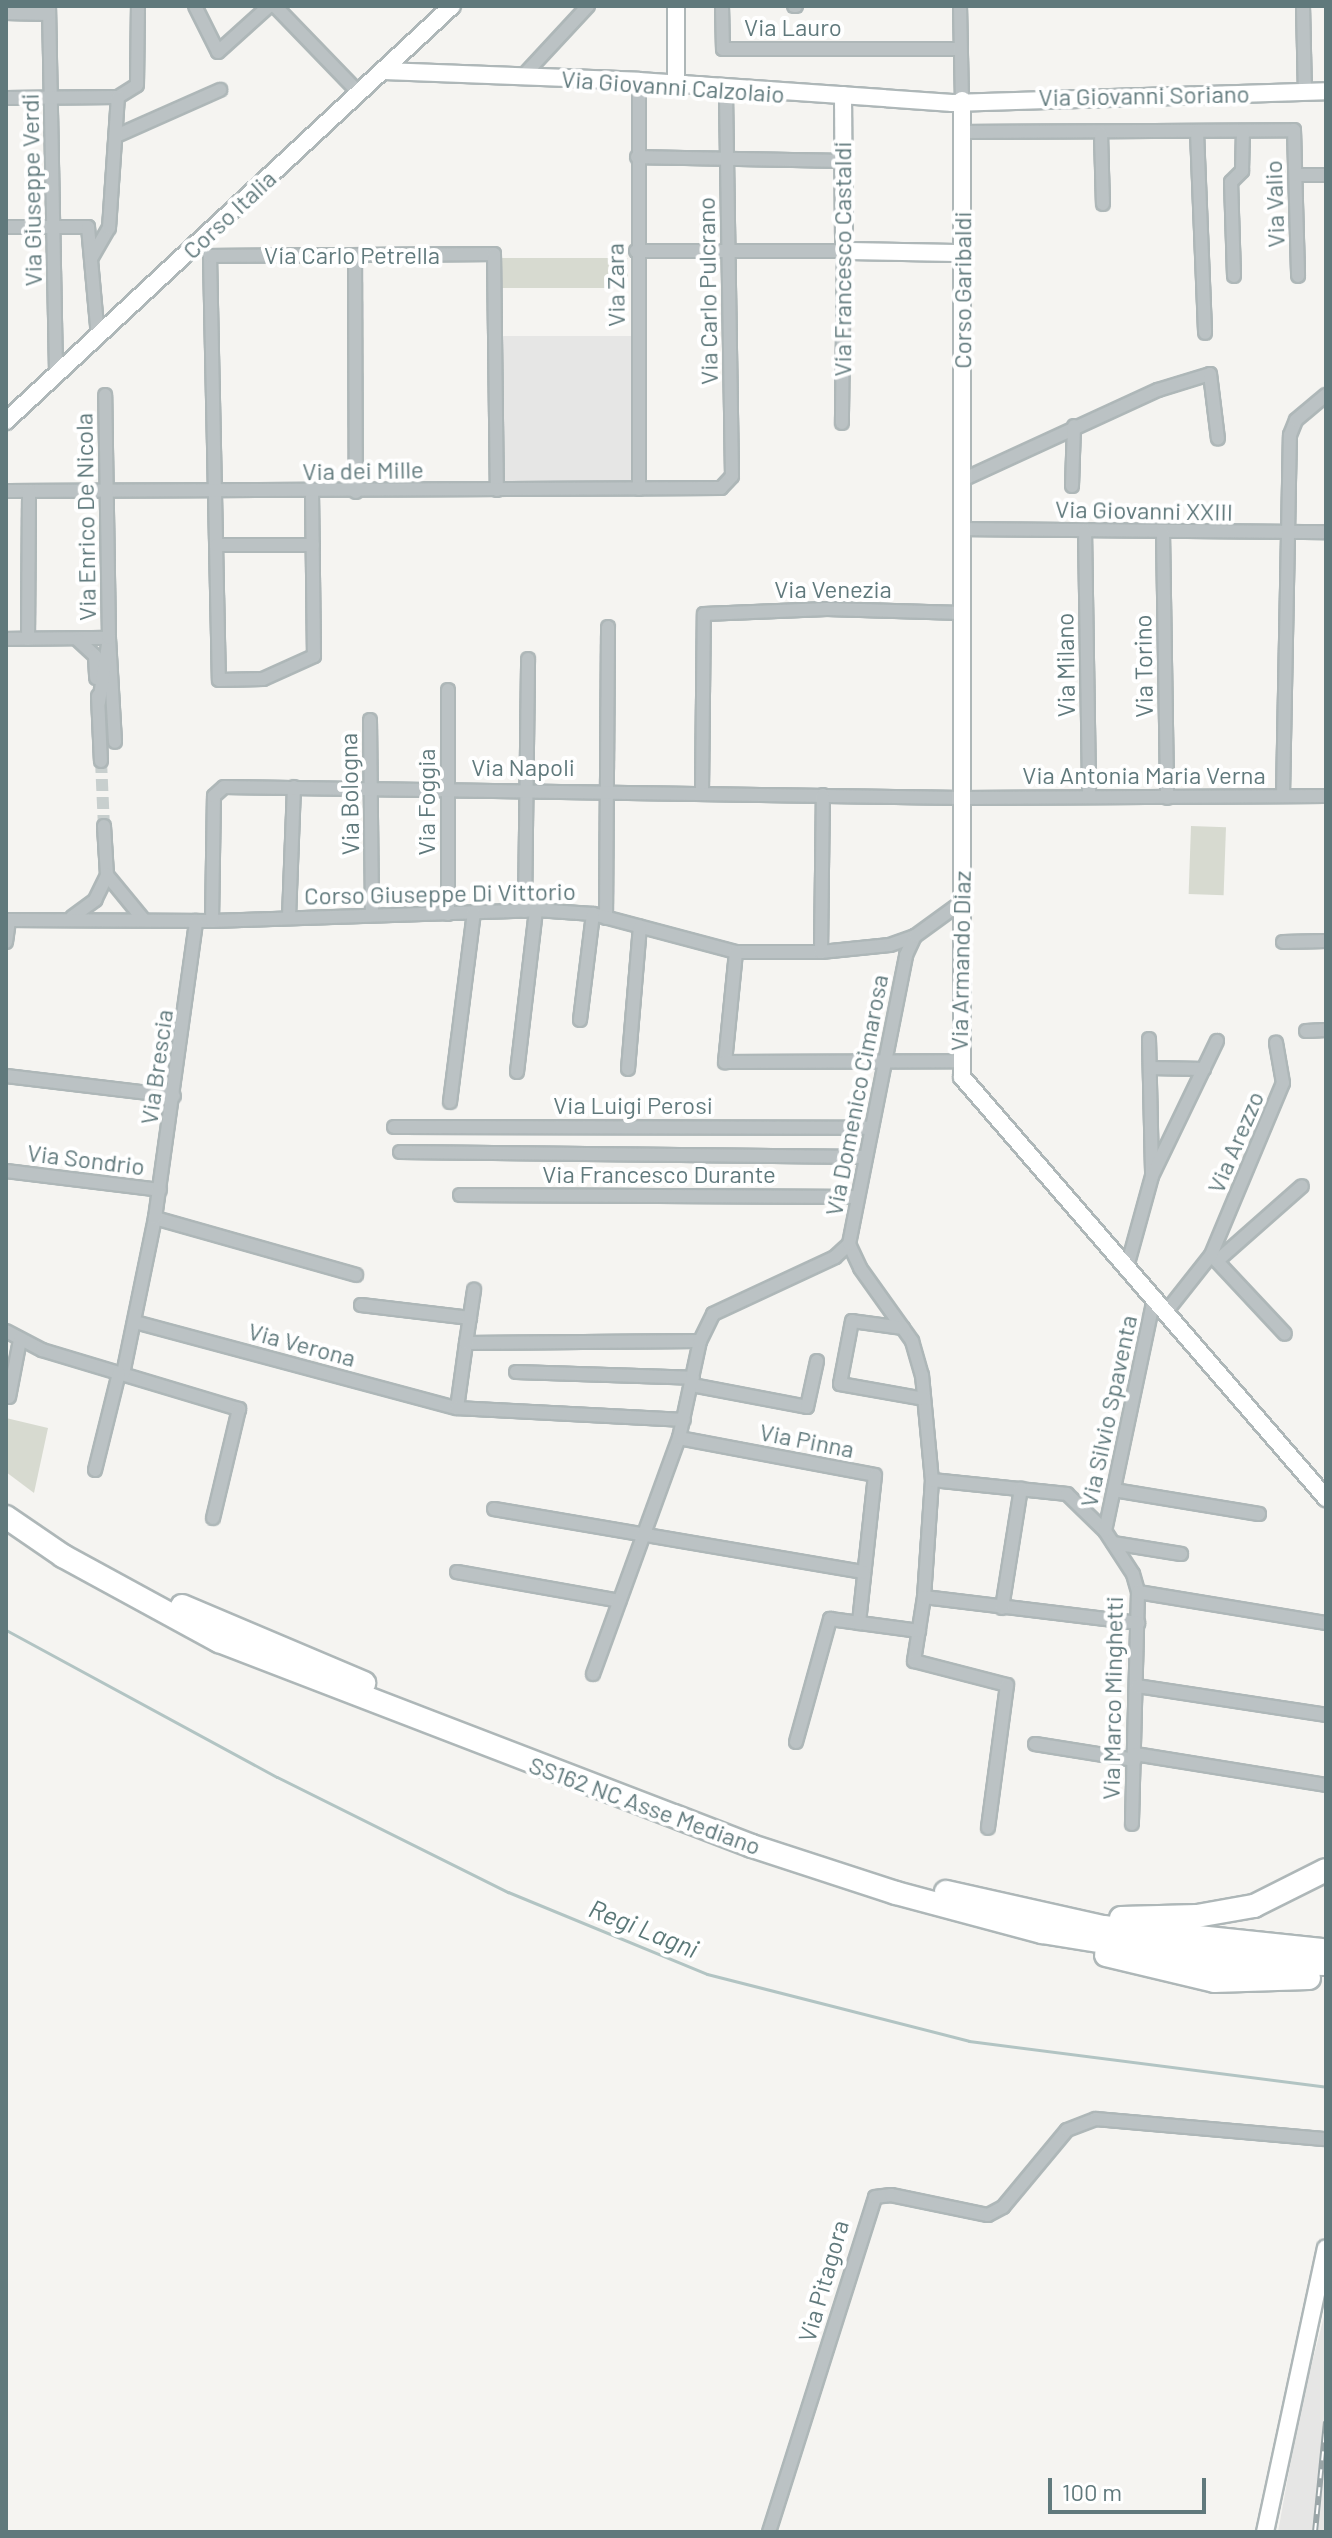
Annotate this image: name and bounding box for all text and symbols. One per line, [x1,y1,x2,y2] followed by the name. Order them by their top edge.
[744,13,842,41] street label: Via Lauro
[560,64,786,108] street label: Via Giovanni Calzolaio
[1038,79,1250,111] street label: Via Giovanni Soriano
[15,93,47,287] street label: Via Giuseppe Verdi
[828,141,856,377] street label: Via Francesco Castaldi
[1258,160,1290,248] street label: Via Valio
[176,164,282,264] street label: Corso Italia
[691,197,723,385] street label: Via Carlo Pulcrano
[948,211,976,369] street label: Corso Garibaldi
[264,241,440,269] street label: Via Carlo Petrella
[600,243,630,327] street label: Via Zara
[69,413,101,621] street label: Via Enrico De Nicola
[302,455,424,485] street label: Via dei Mille
[1055,494,1233,526] street label: Via Giovanni XXIII
[774,575,892,603] street label: Via Venezia
[1050,613,1080,717] street label: Via Milano
[1128,614,1158,718] street label: Via Torino
[334,733,364,855] street label: Via Bologna
[412,748,440,856] street label: Via Foggia
[471,753,575,781] street label: Via Napoli
[1022,761,1266,789] street label: Via Antonia Maria Verna
[944,871,976,1051] street label: Via Armando Diaz
[304,876,576,910] street label: Corso Giuseppe Di Vittorio
[818,972,894,1218] street label: Via Domenico Cimarosa
[134,1008,178,1126] street label: Via Brescia
[1201,1087,1269,1197] street label: Via Arezzo
[553,1091,713,1119] street label: Via Luigi Perosi
[26,1138,146,1180] street label: Via Sondrio
[542,1160,776,1188] street label: Via Francesco Durante
[1074,1312,1142,1510] street label: Via Silvio Spaventa
[245,1316,359,1372] street label: Via Verona
[757,1417,857,1463] street label: Via Pinna
[1096,1596,1128,1800] street label: Via Marco Minghetti
[525,1750,765,1860] street label: SS162 NC Asse Mediano
[585,1892,703,1964] water label: Regi Lagni
[792,2217,854,2345] street label: Via Pitagora
[1052,2462,1210,2512] scale bar
[1062,2477,1122,2506] text: 100 m

